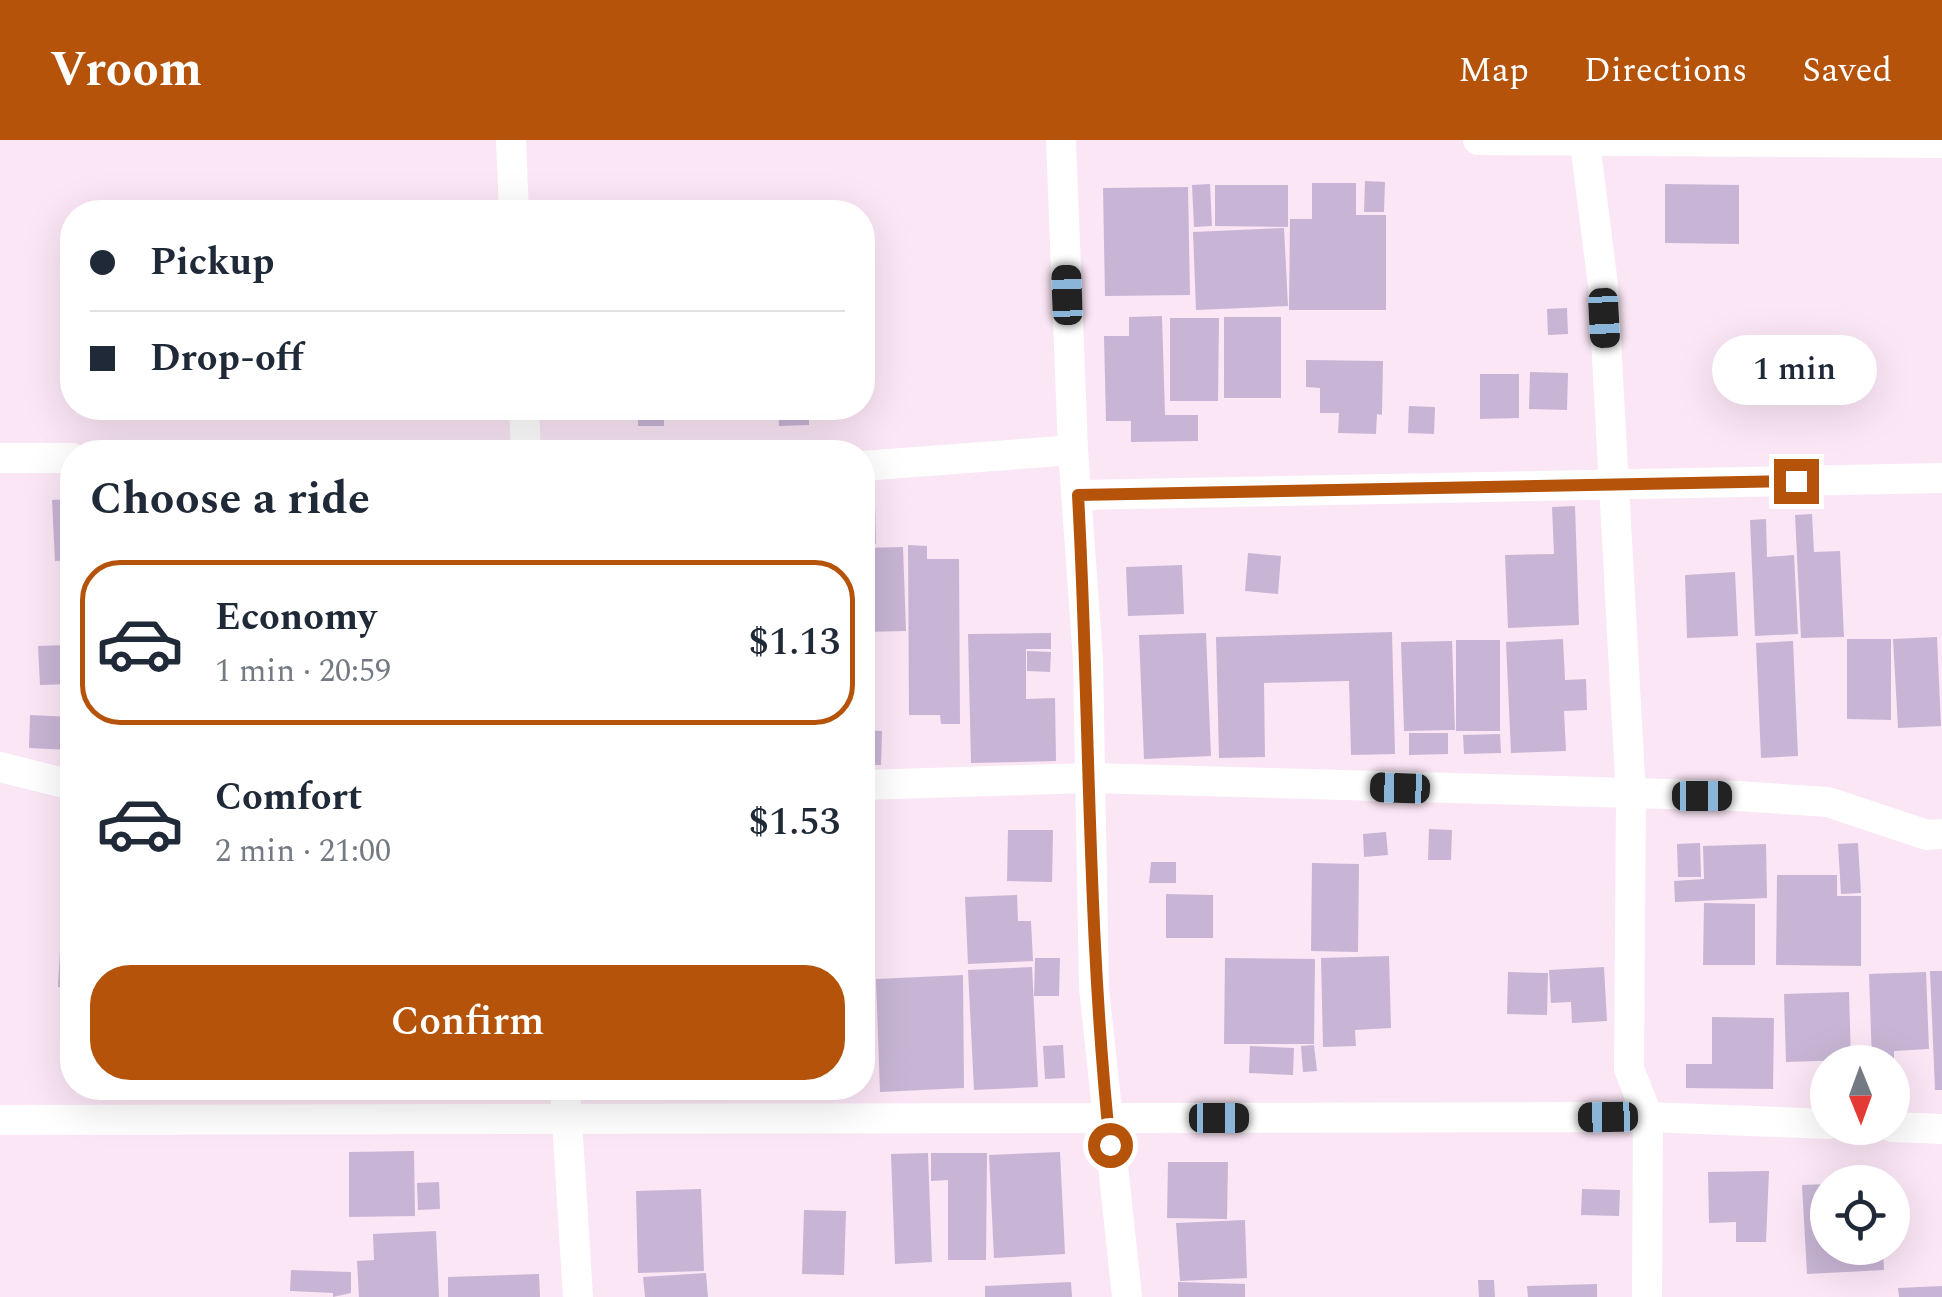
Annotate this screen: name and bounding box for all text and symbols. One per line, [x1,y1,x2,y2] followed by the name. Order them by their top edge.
[50,34,202,107] text: Vroom
[1458,44,1529,97] text: Map
[1584,44,1747,97] text: Directions
[1802,44,1892,97] text: Saved
[150,234,274,292] text: Pickup
[1051,264,1083,326] car
[1587,287,1621,349] car
[150,330,304,388] text: Drop-off
[1714,336,1878,406] callout: 1 min
[1753,345,1836,394] text: 1 min
[1774,459,1819,504] route end
[90,465,370,534] text: Choose a ride
[215,589,376,647] text: Economy
[95,598,185,688] icon: car
[749,614,840,672] text: $1.13
[215,647,391,696] text: 1 min · 20:59
[215,769,362,827] text: Comfort
[1369,772,1431,804] car
[95,778,185,868] icon: car
[1672,781,1732,811] car
[749,794,840,852] text: $1.53
[215,827,391,876] text: 2 min · 21:00
[90,965,845,1080] button: Confirm
[1810,1045,1910,1145] north arrow
[1810,1045,1910,1265] map controls
[1578,1101,1638,1133] car
[1189,1103,1249,1133] car
[1088,1123,1133,1168] route start
[1810,1165,1910,1265] button: locate

